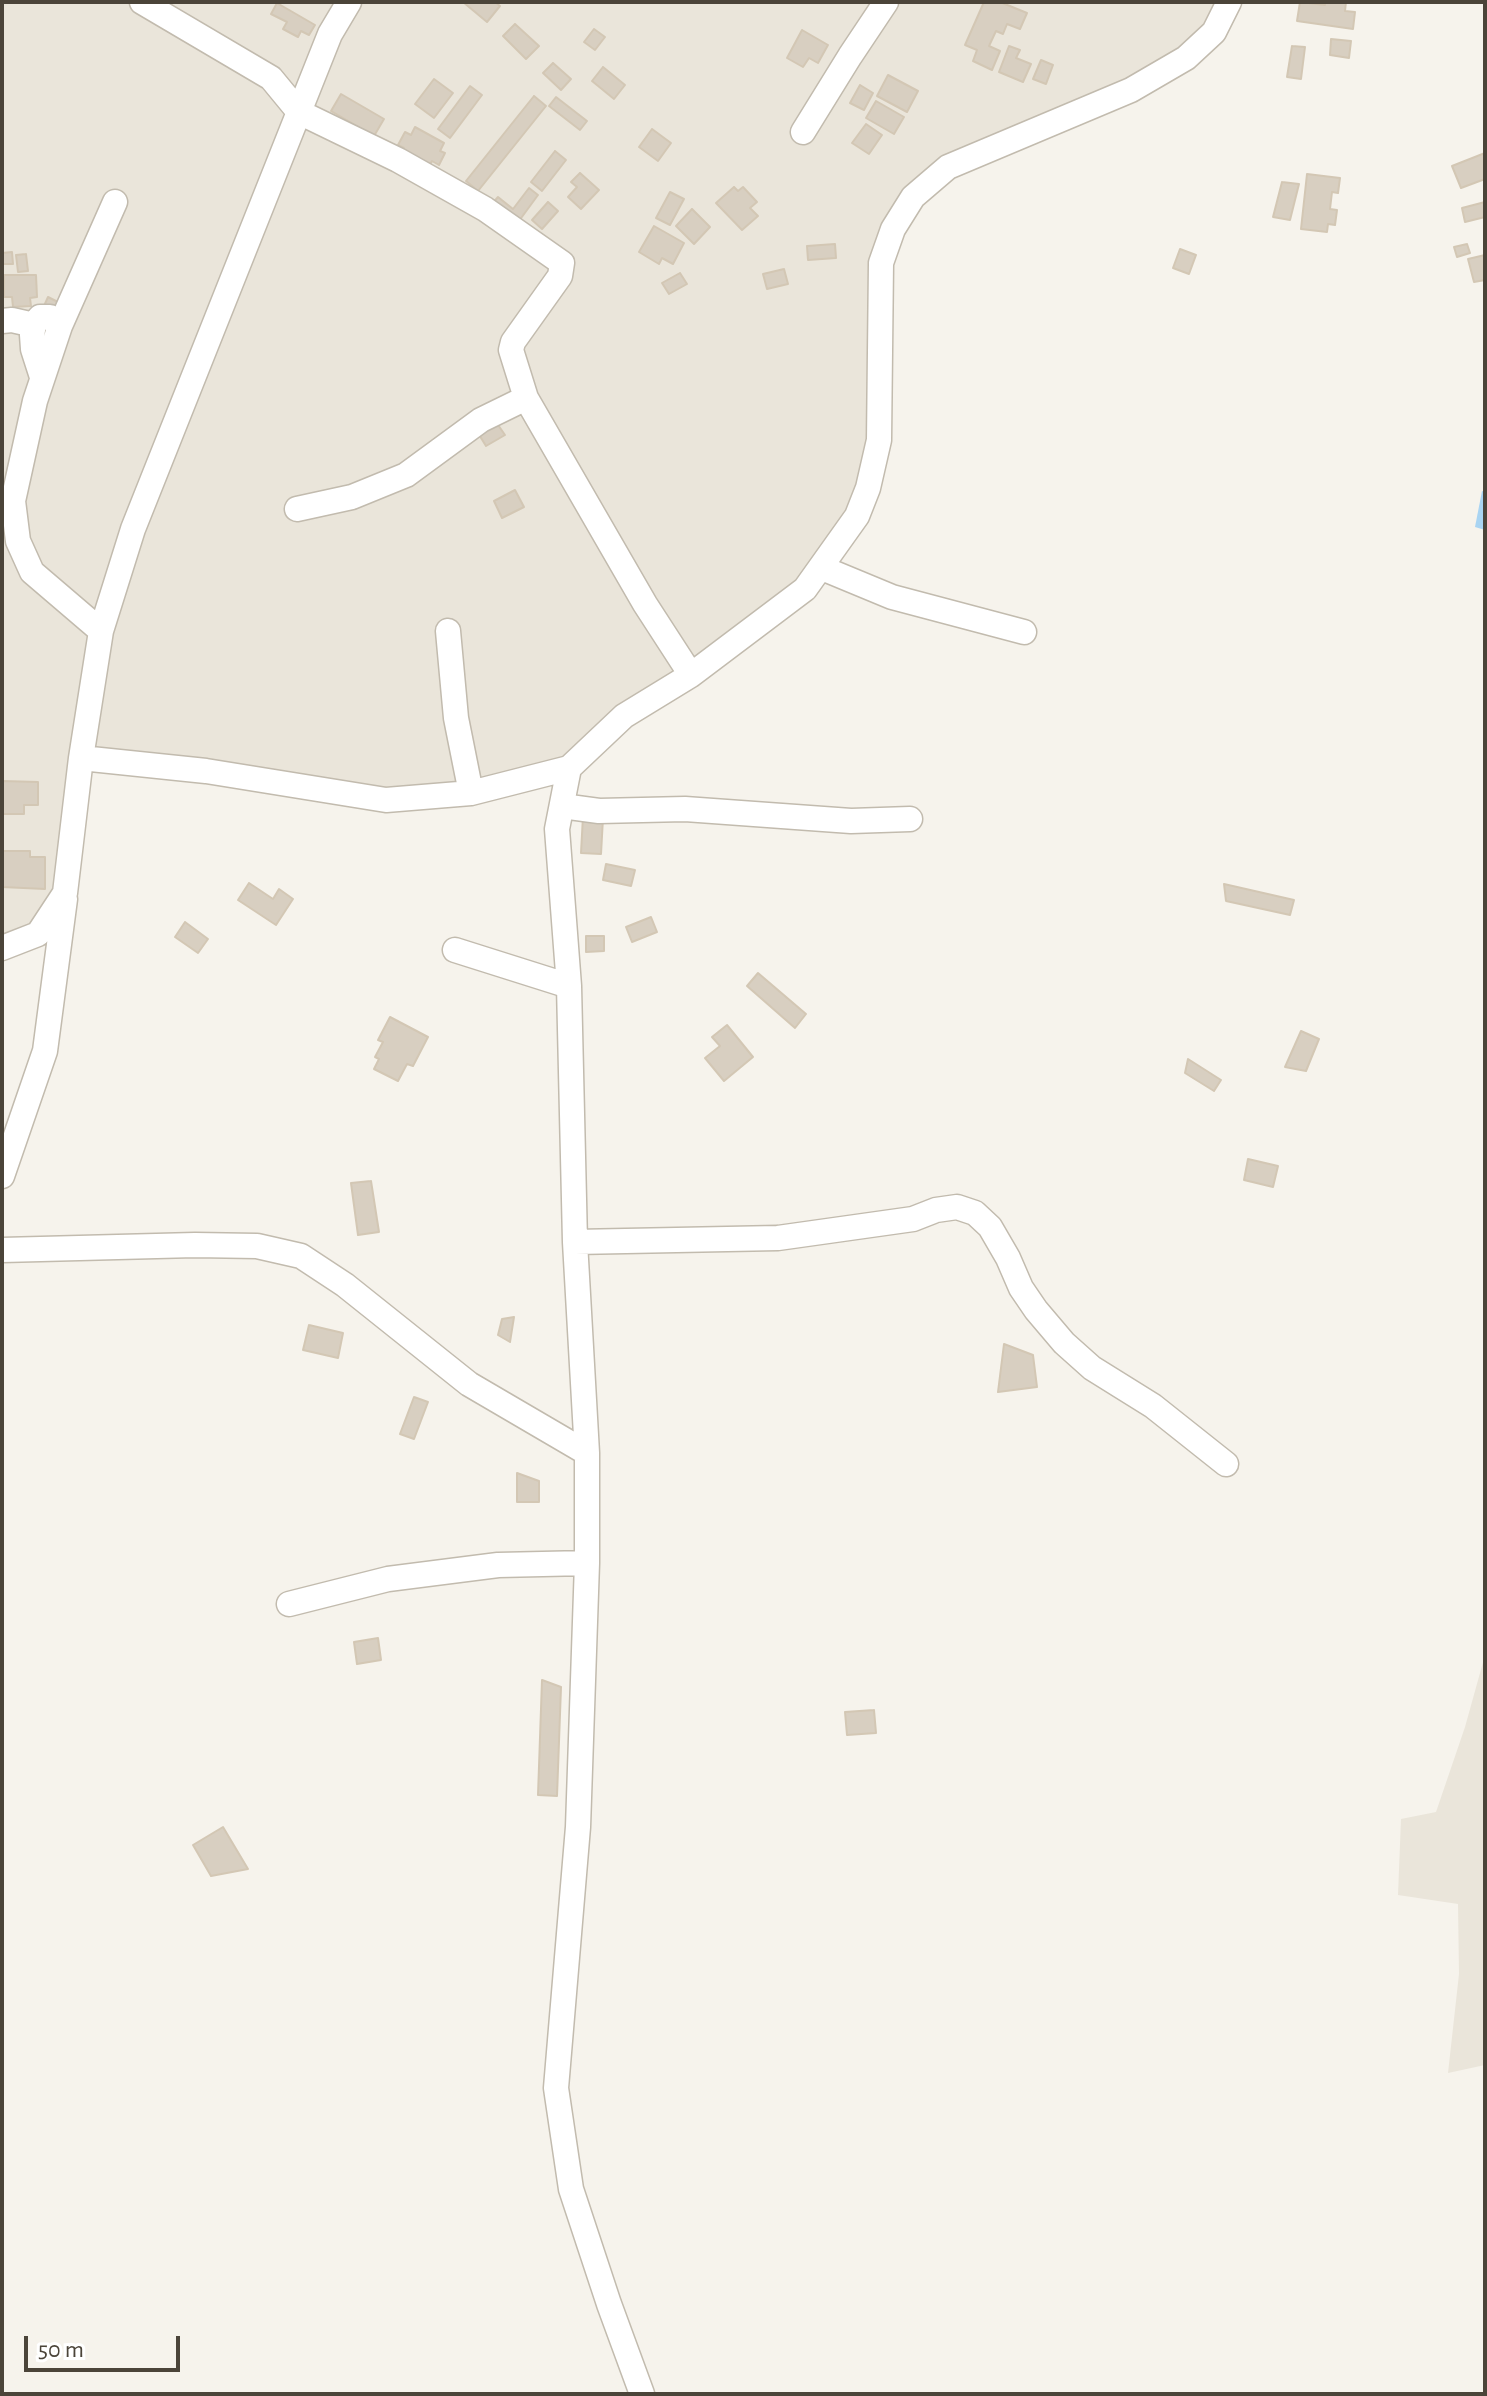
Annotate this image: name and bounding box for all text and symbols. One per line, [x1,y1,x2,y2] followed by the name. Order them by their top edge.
[28,2320,184,2370] scale bar
[38,2338,84,2362] text: 50 m

